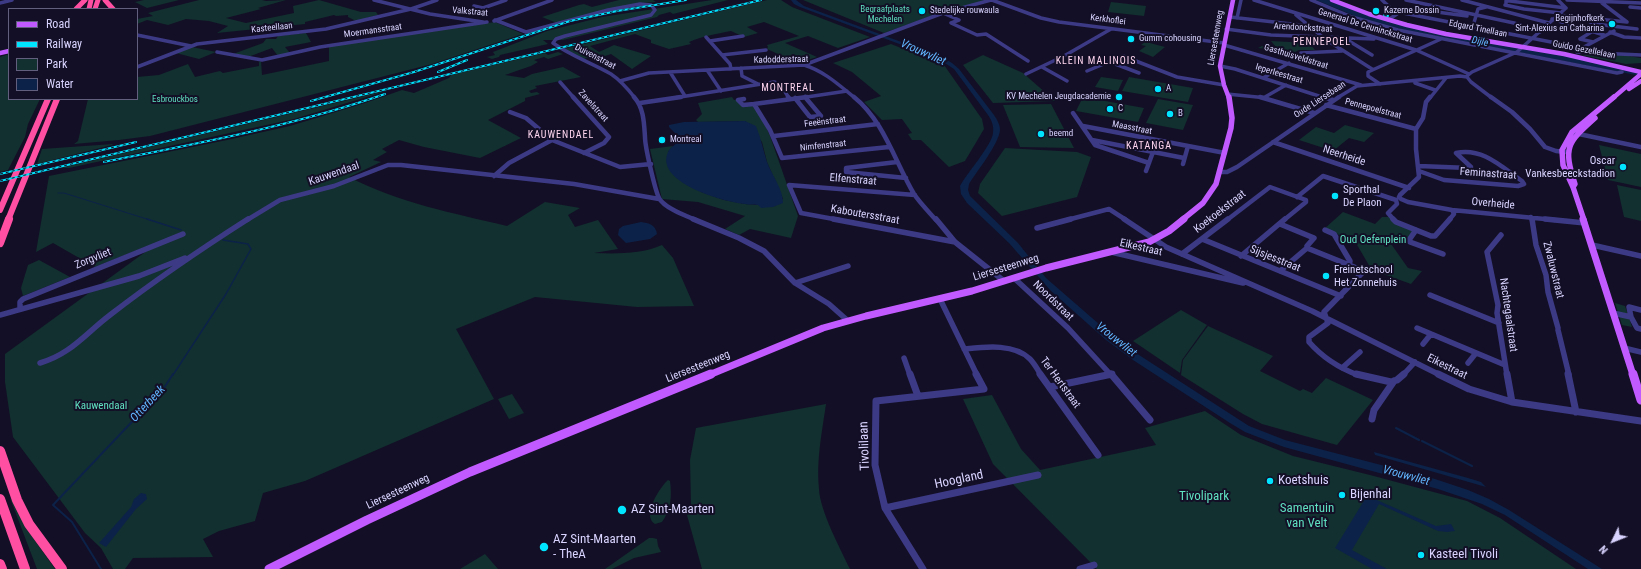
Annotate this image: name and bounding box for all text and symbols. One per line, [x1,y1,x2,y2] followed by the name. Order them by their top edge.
[452,5,488,19] street label: Valkstraat
[860,5,910,26] park label: Begraafplaats Mechelen
[917,6,927,16] marker: Stedelijke rouwaula
[930,6,999,16] place label: Stedelijke rouwaula
[1316,6,1414,46] street label: Generaal De Ceuninckstraat
[1371,6,1381,16] marker: Kazerne Dossin
[1384,6,1439,16] place label: Kazerne Dossin
[8,8,138,100] legend
[1206,10,1226,66] street label: Liersesteenweg
[1090,12,1126,28] street label: Kerkhoflei
[1515,14,1604,35] place label: Begijnhofkerk Sint-Alexius en Catharina
[46,17,70,31] text: Road
[1448,18,1508,40] street label: Edgard Tinellaan
[1607,19,1617,29] marker: Begijnhofkerk Sint-Alexius en Catharina
[251,20,293,36] street label: Kasteellaan
[1273,21,1333,35] street label: Arendonckstraat
[343,22,403,40] street label: Moermansstraat
[1126,34,1136,44] marker: Gumm cohousing
[1139,34,1201,44] place label: Gumm cohousing
[1471,35,1489,49] water label: Dijle
[1293,36,1351,48] district label: PENNEPOEL
[46,37,82,51] text: Railway
[898,37,948,69] water label: Vrouwvliet
[1552,39,1616,61] street label: Guido Gezellelaan
[573,42,617,72] street label: Duivenstraat
[1263,42,1329,72] street label: Gasthuisveldstraat
[754,54,808,66] street label: Kadodderstraat
[1056,55,1136,67] district label: KLEIN MALINOIS
[46,57,67,71] text: Park
[1254,62,1304,86] street label: Ieperleestraat
[46,77,74,91] text: Water
[1292,79,1348,121] street label: Oude Liersebaan
[761,82,815,94] district label: MONTREAL
[1153,84,1163,94] marker: A
[1166,84,1171,94] place label: A
[576,88,610,124] street label: Zavelstraat
[1006,92,1111,102] place label: KV Mechelen Jeugdacademie
[1114,92,1124,102] marker: KV Mechelen Jeugdacademie
[152,95,198,105] park label: Esbrouckbos
[1344,96,1402,122] street label: Pennepoelstraat
[1105,104,1115,114] marker: C
[1118,104,1123,114] place label: C
[1165,109,1175,119] marker: B
[1178,109,1183,119] place label: B
[804,114,846,130] street label: Feeënstraat
[1111,119,1153,137] street label: Maasstraat
[528,129,594,141] district label: KAUWENDAEL
[1036,129,1046,139] marker: beemd
[1049,129,1073,139] place label: beemd
[657,135,667,145] marker: Montreal
[670,135,702,145] place label: Montreal
[799,138,847,154] street label: Nimfenstraat
[1126,140,1172,152] district label: KATANGA
[1321,143,1367,169] street label: Neerheide
[1525,154,1615,180] place label: Oscar Vankesbeeckstadion
[307,159,361,189] street label: Kauwendaal
[1618,162,1628,172] marker: Oscar Vankesbeeckstadion
[1459,165,1517,183] street label: Feminastraat
[829,171,877,189] street label: Elfenstraat
[1343,183,1382,209] place label: Sporthal De Plaon
[1191,188,1249,236] street label: Koekoekstraat
[1330,191,1340,201] marker: Sporthal De Plaon
[1471,196,1515,212] street label: Overheide
[830,202,900,228] street label: Kaboutersstraat
[1340,233,1406,247] park label: Oud Oefenplein
[1118,237,1164,259] street label: Eikestraat
[1540,240,1566,300] street label: Zwaluwstraat
[1248,243,1302,275] street label: Sijsjesstraat
[73,246,113,272] street label: Zorgvliet
[972,252,1040,284] street label: Liersesteenweg
[1334,263,1397,289] place label: Freinetschool Het Zonnehuis
[1321,271,1331,281] marker: Freinetschool Het Zonnehuis
[1496,277,1520,353] street label: Nachtegaalstraat
[1030,278,1076,324] street label: Noordstraat
[1093,320,1139,360] water label: Vrouwvliet
[664,348,732,386] street label: Liersesteenweg
[1425,352,1469,382] street label: Eikestraat
[1037,355,1083,411] street label: Ter Hertstraat
[127,383,169,425] water label: Otterbeek
[75,399,127,413] park label: Kauwendaal
[856,421,874,471] street label: Tivolilaan
[1381,463,1431,489] water label: Vrouwvliet
[933,467,985,493] street label: Hoogland
[364,472,432,512] street label: Liersesteenweg
[1278,473,1329,489] place label: Koetshuis
[1265,476,1275,486] marker: Koetshuis
[1350,487,1391,503] place label: Bijenhal
[1179,489,1229,505] park label: Tivolipark
[1337,490,1347,500] marker: Bijenhal
[1280,501,1334,532] park label: Samentuin van Velt
[631,502,714,518] place label: AZ Sint-Maarten
[616,504,628,516] marker: AZ Sint-Maarten
[1593,521,1633,561] north arrow
[553,532,636,563] place label: AZ Sint-Maarten - TheA
[538,541,550,553] marker: AZ Sint-Maarten - TheA
[1597,543,1611,556] text: N
[1429,547,1498,563] place label: Kasteel Tivoli
[1416,550,1426,560] marker: Kasteel Tivoli

